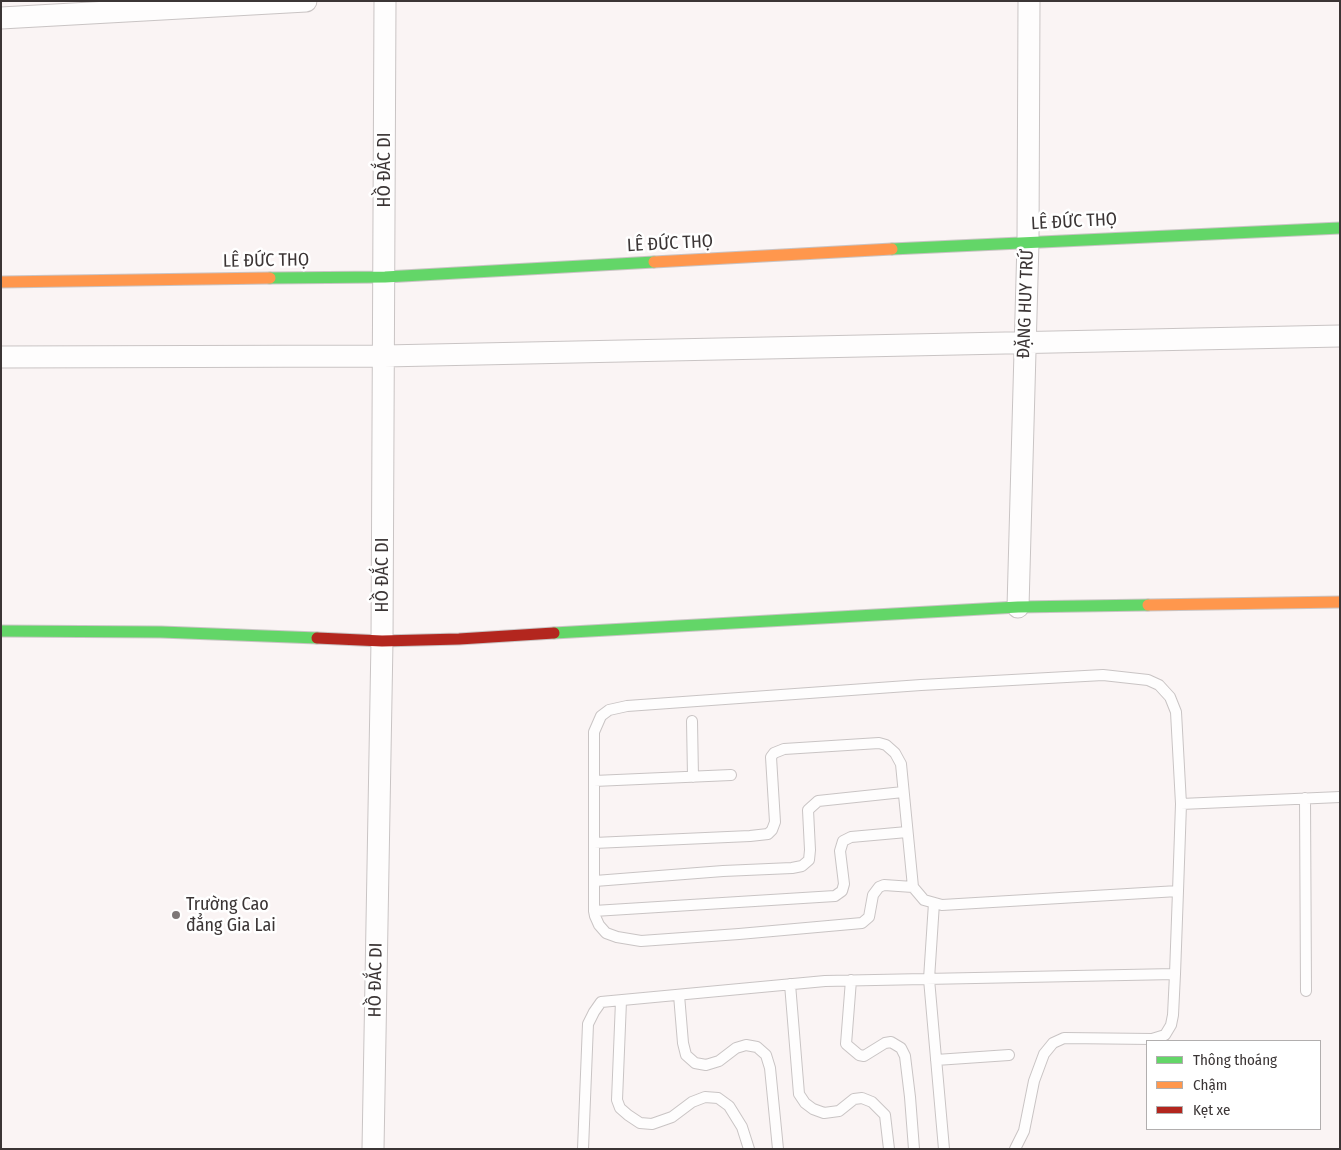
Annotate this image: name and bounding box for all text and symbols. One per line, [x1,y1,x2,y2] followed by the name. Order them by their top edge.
[374,133,396,207] street label: HỒ ĐẮC DI
[1030,209,1118,235] street label: LÊ ĐỨC THỌ
[626,231,714,257] street label: LÊ ĐỨC THỌ
[223,249,309,273] street label: LÊ ĐỨC THỌ
[1013,249,1039,359] street label: ĐẶNG HUY TRỨ
[372,538,394,612] street label: HỒ ĐẮC DI
[186,894,276,936] place label: Trường Cao đẳng Gia Lai
[170,909,182,921] marker: Trường Cao đẳng Gia Lai
[365,942,387,1018] street label: HỒ ĐẮC DI
[1146,1040,1321,1130] legend
[1193,1051,1277,1069] text: Thông thoáng
[1193,1076,1227,1094] text: Chậm
[1193,1101,1230,1119] text: Kẹt xe

